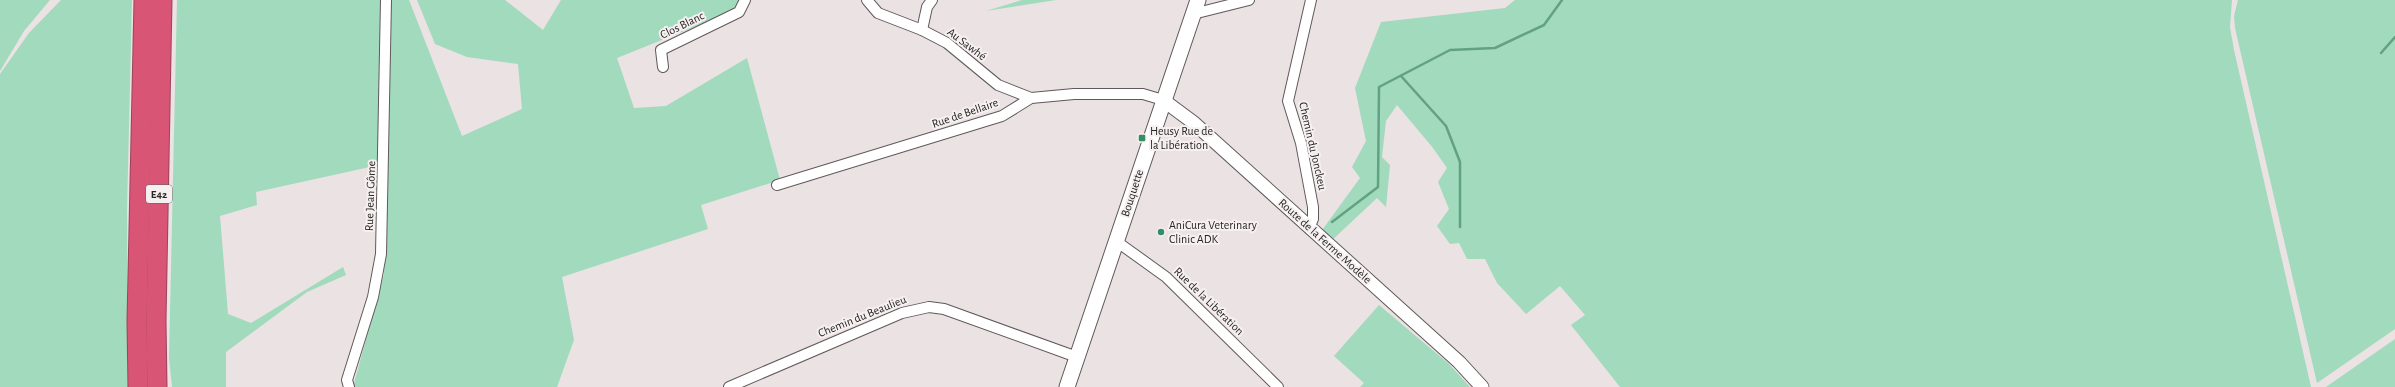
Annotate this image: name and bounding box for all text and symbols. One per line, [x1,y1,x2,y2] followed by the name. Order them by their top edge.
[658,9,706,41] street label: Clos Blanc
[945,26,989,62] street label: Au Sawhé
[930,96,1000,130] street label: Rue de Bellaire
[1297,101,1329,191] street label: Chemin du Jonckeu
[1150,125,1213,151] place label: Heusy Rue de la Libération
[1137,133,1147,143] marker: Heusy Rue de la Libération
[363,161,377,231] street label: Rue Jean Gôme
[1119,168,1145,218] street label: Bouquette
[146,185,172,203] road number: E42
[1276,196,1374,286] street label: Route de la Ferme Modèle
[1169,219,1257,245] place label: AniCura Veterinary Clinic ADK
[1156,227,1166,237] marker: AniCura Veterinary Clinic ADK
[1172,265,1246,337] street label: Rue de la Libération
[816,293,908,339] street label: Chemin du Beaulieu

